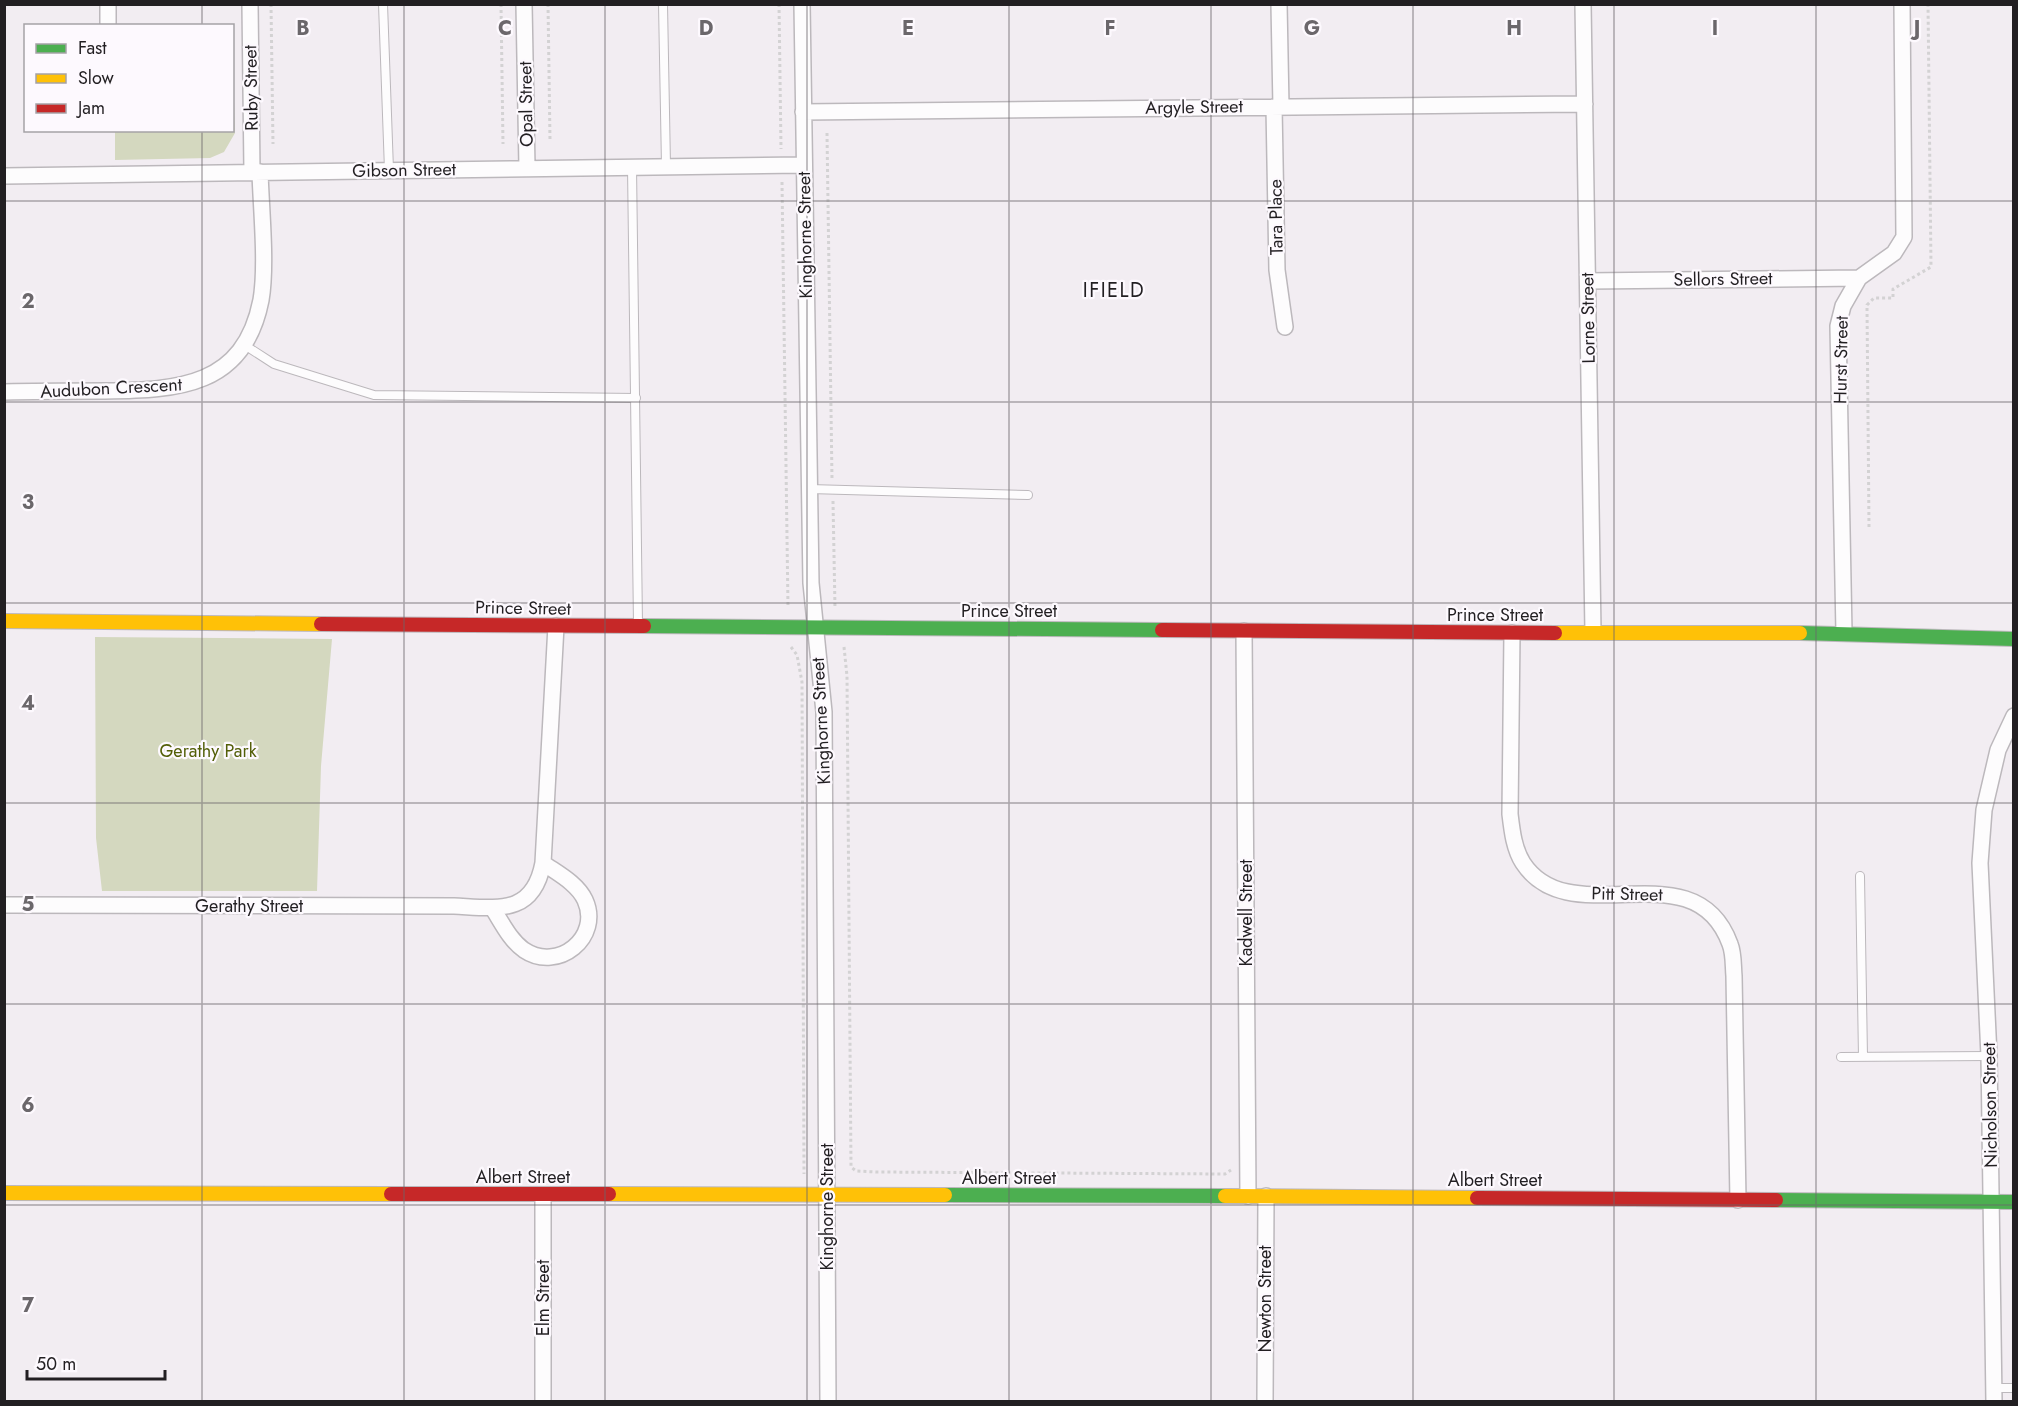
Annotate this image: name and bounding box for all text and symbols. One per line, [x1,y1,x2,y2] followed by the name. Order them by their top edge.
[296,14,310,43] text: B
[498,14,512,43] text: C
[699,14,713,43] text: D
[902,14,914,43] text: E
[1104,14,1116,43] text: F
[1304,14,1320,43] text: G
[1506,14,1522,43] text: H
[1712,14,1718,43] text: I
[1910,14,1920,43] text: J
[24,24,234,132] legend
[78,35,107,61] text: Fast
[237,44,265,131] street label: Ruby Street
[512,60,540,147] street label: Opal Street
[78,65,115,91] text: Slow
[1145,93,1244,121] street label: Argyle Street
[76,95,105,121] text: Jam
[352,156,457,184] street label: Gibson Street
[791,171,819,299] street label: Kinghorne Street
[1262,179,1290,255] street label: Tara Place
[1673,265,1773,293] street label: Sellors Street
[1574,272,1602,364] street label: Lorne Street
[1083,276,1145,305] district label: IFIELD
[21,287,35,316] text: 2
[1827,315,1855,404] street label: Hurst Street
[39,371,183,405] street label: Audubon Crescent
[22,488,34,517] text: 3
[475,594,572,622] street label: Prince Street
[961,598,1058,624] street label: Prince Street
[1447,602,1544,628] street label: Prince Street
[805,656,837,785] street label: Kinghorne Street
[21,689,35,718] text: 4
[159,738,257,764] park label: Gerathy Park
[1233,859,1259,966] street label: Kadwell Street
[1591,880,1664,908] street label: Pitt Street
[22,890,35,919] text: 5
[195,893,304,919] street label: Gerathy Street
[1976,1041,2004,1168] street label: Nicholson Street
[21,1091,35,1120] text: 6
[814,1143,840,1271] street label: Kinghorne Street
[476,1164,571,1190] street label: Albert Street
[962,1165,1057,1191] street label: Albert Street
[1448,1167,1543,1193] street label: Albert Street
[1252,1245,1278,1353] street label: Newton Street
[530,1259,556,1336] street label: Elm Street
[22,1291,35,1320] text: 7
[27,1343,165,1381] scale bar
[36,1351,76,1377] text: 50 m

